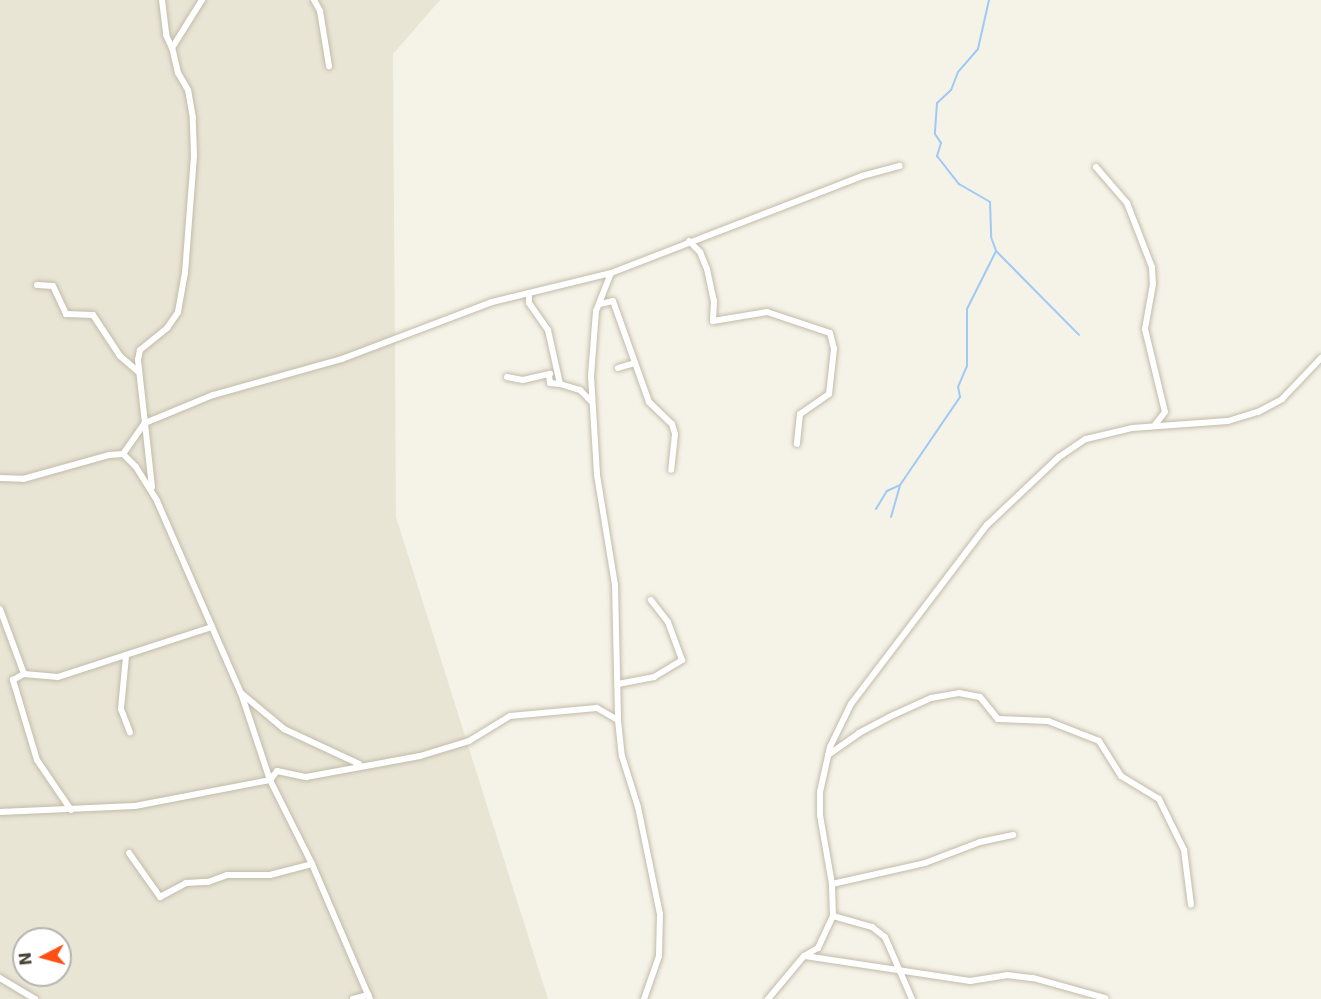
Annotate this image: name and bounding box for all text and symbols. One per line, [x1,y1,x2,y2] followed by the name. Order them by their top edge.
[12,927,72,987] north arrow
[15,951,36,966] text: N

